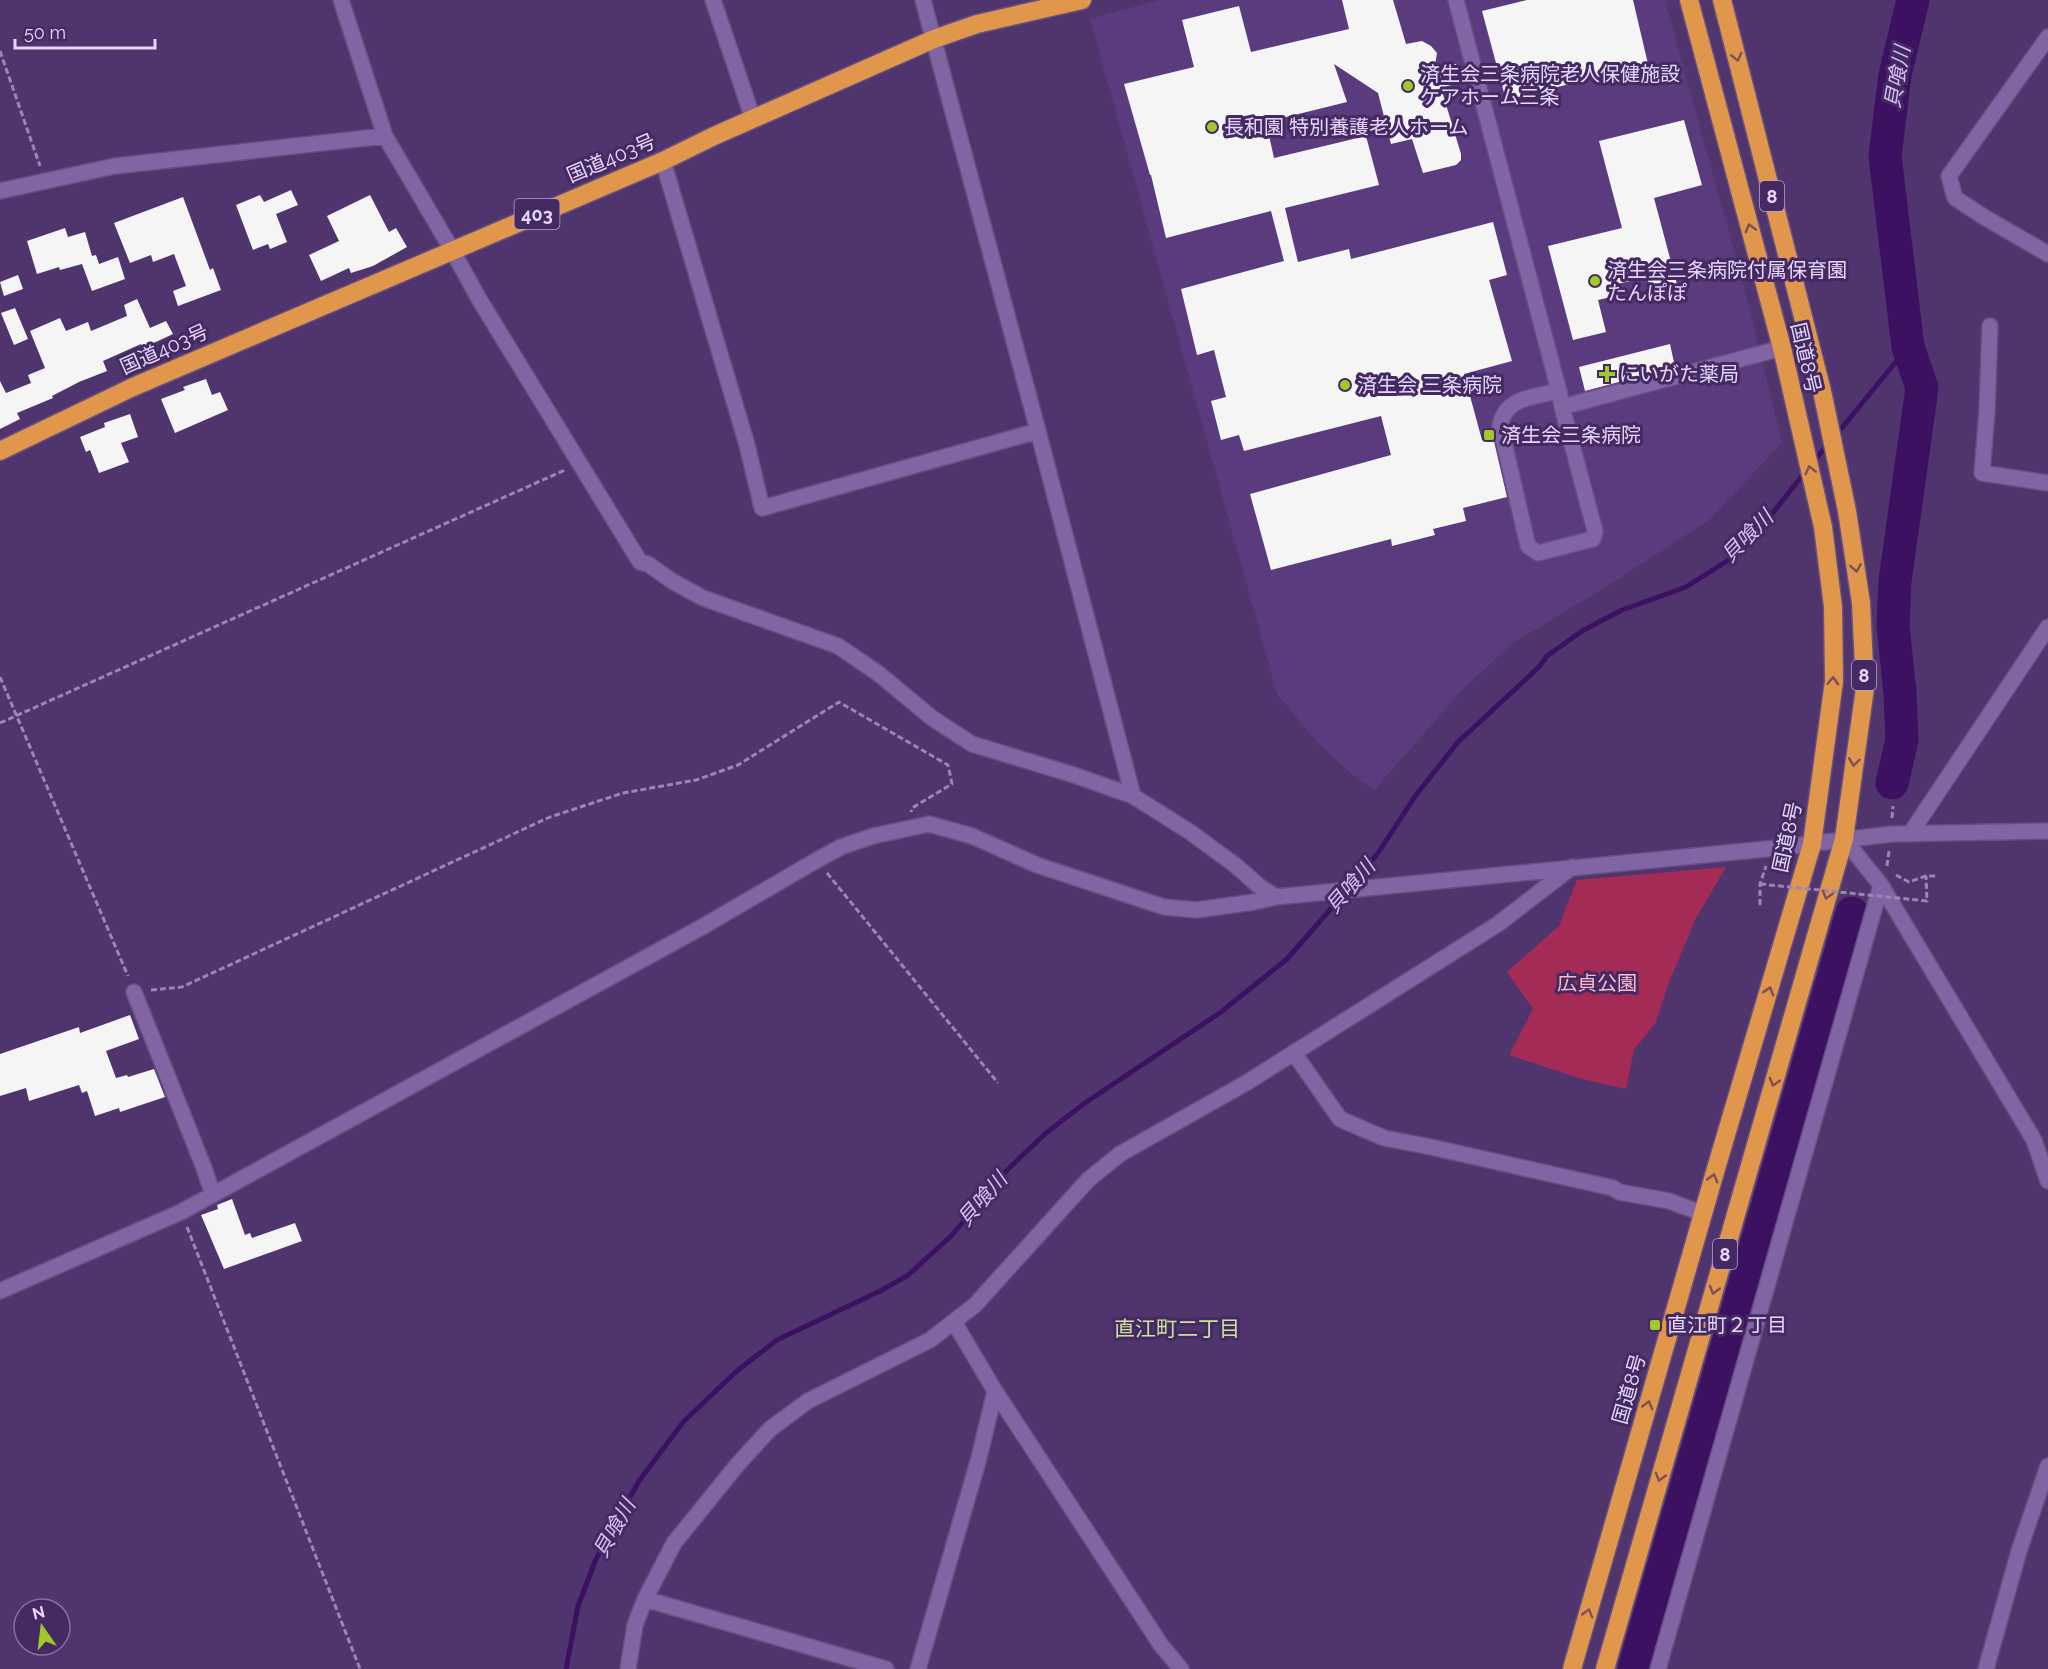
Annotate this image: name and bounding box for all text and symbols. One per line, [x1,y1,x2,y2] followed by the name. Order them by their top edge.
[15,12,154,50] scale bar
[24,22,66,43] text: 50 m
[1879,42,1915,110] water label: 貝喰川
[1729,51,1742,61] one-way arrow
[1420,62,1680,109] place label: 済生会三条病院老人保健施設 ケアホーム三条
[1401,79,1415,93] marker: 済生会三条病院老人保健施設 ケアホーム三条
[1224,115,1469,139] place label: 長和園 特別養護老人ホーム
[1205,120,1219,134] marker: 長和園 特別養護老人ホーム
[563,129,659,187] street label: 国道403号
[1760,181,1784,211] road number: 8
[514,199,560,229] road number: 403
[1745,224,1757,234] one-way arrow
[1607,258,1847,305] place label: 済生会三条病院付属保育園 たんぽぽ
[1588,274,1602,288] marker: 済生会三条病院付属保育園 たんぽぽ
[116,319,212,379] street label: 国道403号
[1786,320,1826,396] street label: 国道8号
[1619,362,1739,386] place label: にいがた薬局
[1600,367,1614,381] marker: にいがた薬局
[1357,373,1502,397] place label: 済生会 三条病院
[1338,378,1352,392] marker: 済生会 三条病院
[1501,423,1641,447] place label: 済生会三条病院
[1482,428,1496,442] marker: 済生会三条病院
[1804,465,1817,475] one-way arrow
[1716,503,1779,567] water label: 貝喰川
[1849,564,1861,573] one-way arrow
[1852,660,1876,690] road number: 8
[1827,677,1840,686] one-way arrow
[1849,758,1861,767] one-way arrow
[1768,799,1806,875] street label: 国道8号
[1320,853,1381,918] water label: 貝喰川
[1822,890,1835,900] one-way arrow
[1557,971,1637,995] park label: 広貞公園
[1762,986,1774,996] one-way arrow
[1769,1076,1781,1087] one-way arrow
[952,1166,1013,1231] water label: 貝喰川
[1706,1173,1719,1183] one-way arrow
[1713,1239,1737,1269] road number: 8
[1709,1284,1721,1295] one-way arrow
[1667,1313,1787,1337] place label: 直江町２丁目
[1114,1316,1240,1341] district label: 直江町二丁目
[1648,1318,1662,1332] marker: 直江町２丁目
[1608,1351,1650,1427] street label: 国道8号
[1641,1400,1653,1411] one-way arrow
[1655,1471,1667,1482] one-way arrow
[588,1493,641,1562] water label: 貝喰川
[12,1597,72,1657] north arrow
[30,1602,47,1624] text: N
[1581,1608,1593,1619] one-way arrow

